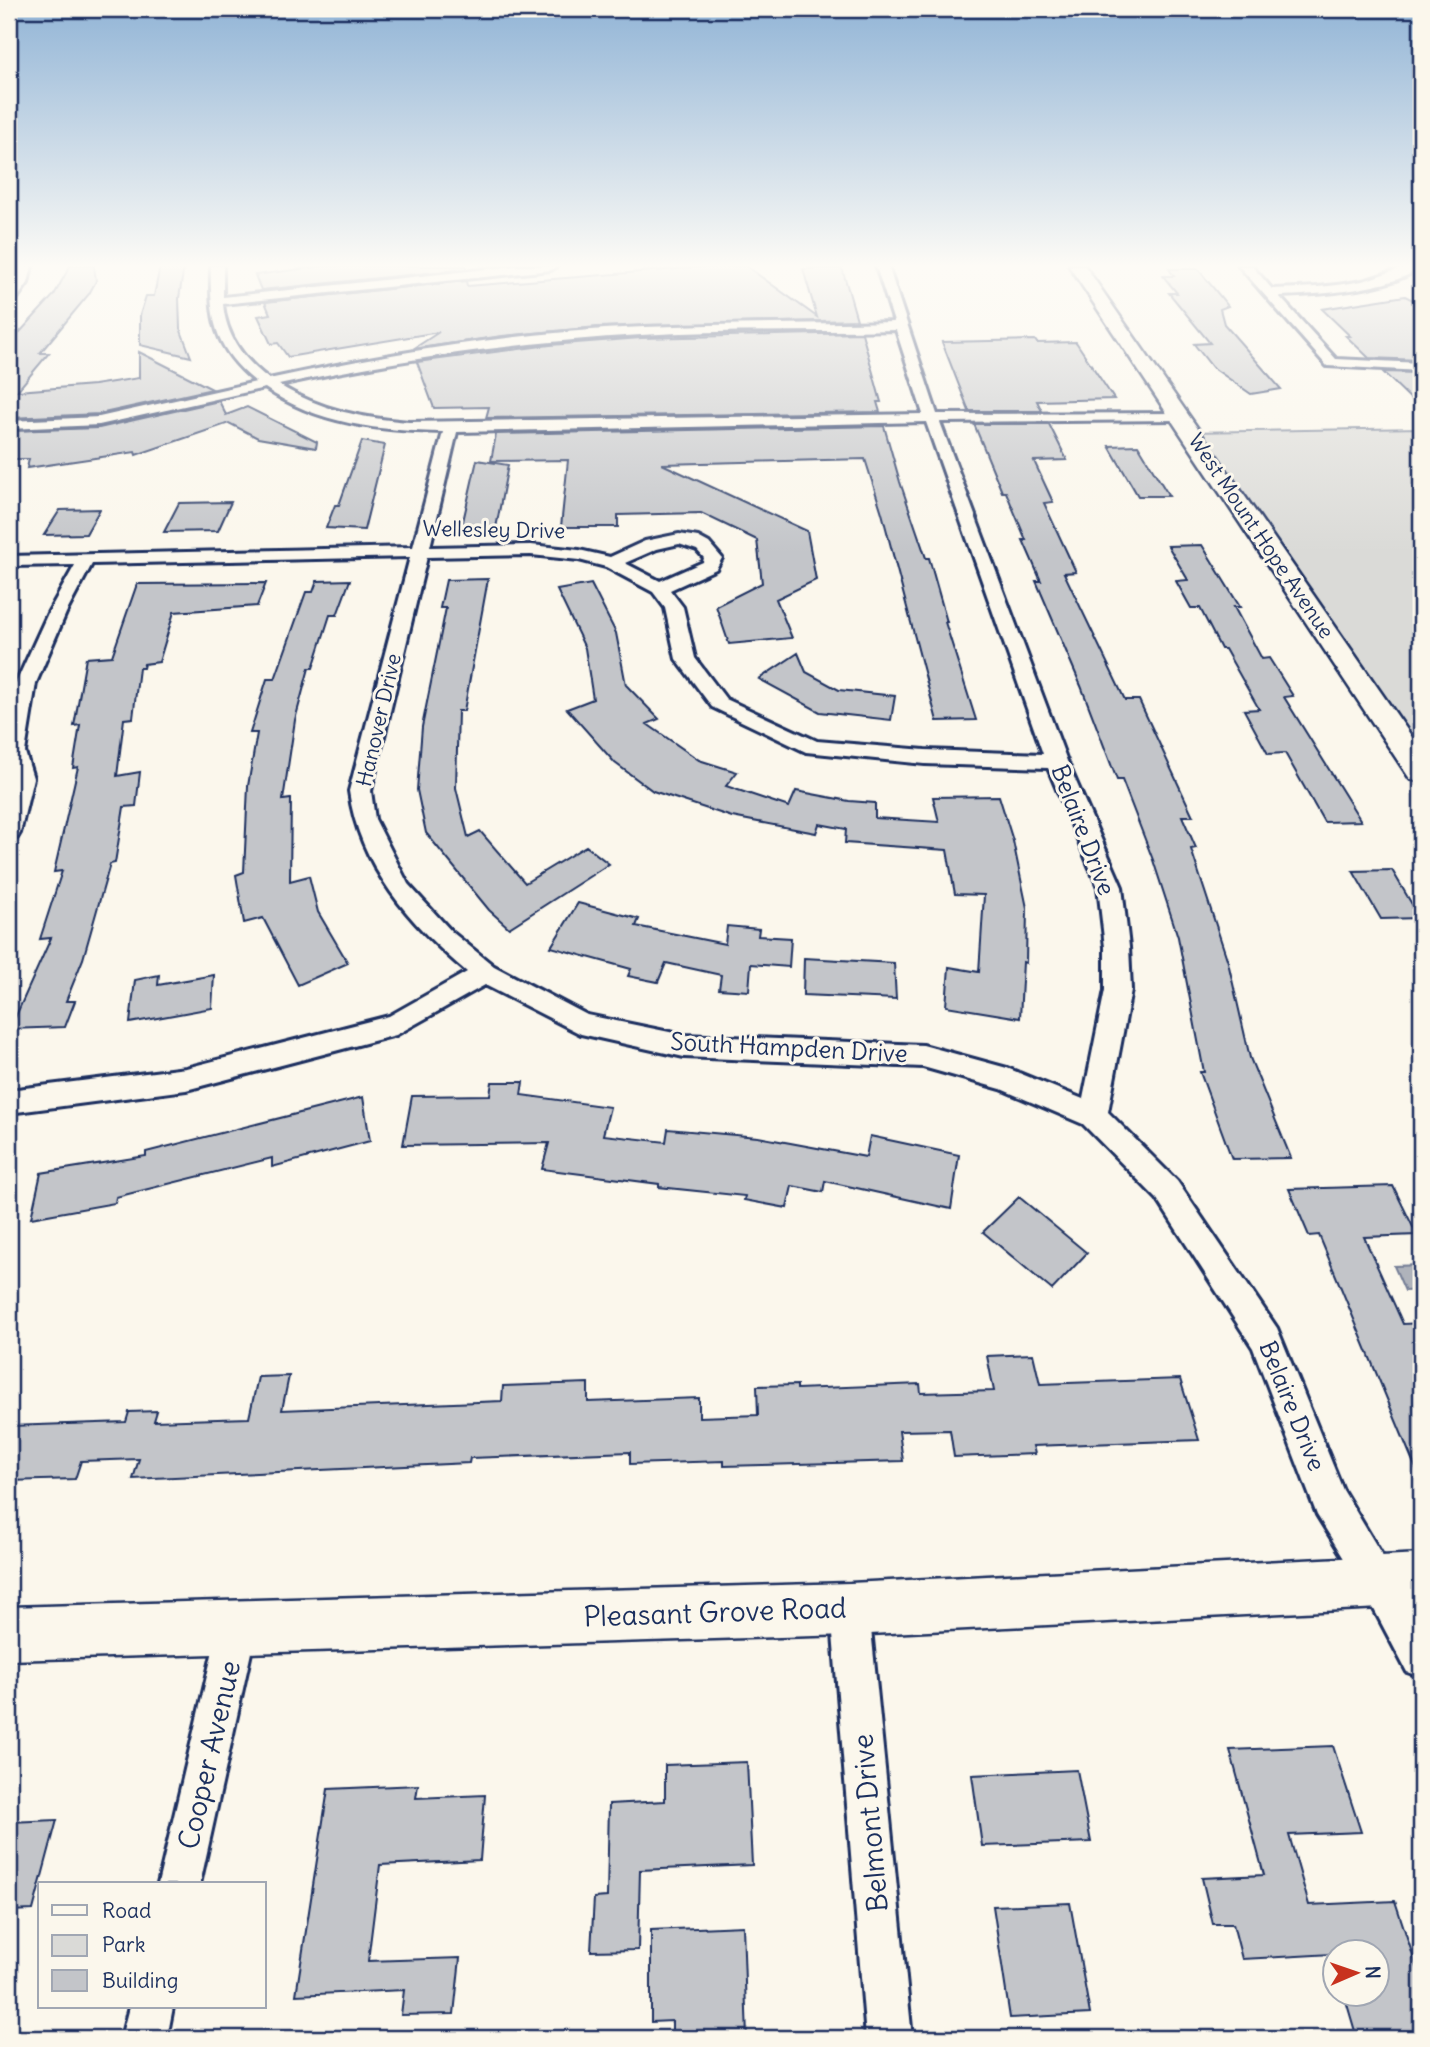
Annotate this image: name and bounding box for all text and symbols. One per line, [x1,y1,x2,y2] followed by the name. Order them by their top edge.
[1183,428,1340,643] street label: West Mount Hope Avenue
[423,515,565,544] street label: Wellesley Drive
[350,651,407,789] street label: Hanover Drive
[1045,760,1123,899] street label: Belaire Drive
[670,1026,908,1068] street label: South Hampden Drive
[1253,1336,1333,1475] street label: Belaire Drive
[583,1589,847,1635] street label: Pleasant Grove Road
[170,1657,248,1853] street label: Cooper Avenue
[844,1733,896,1913] street label: Belmont Drive
[38,1882,266,2008] legend
[102,1897,151,1924] text: Road
[102,1931,145,1958] text: Park
[1322,1938,1392,2008] north arrow
[1361,1965,1385,1979] text: N
[102,1967,178,1994] text: Building

